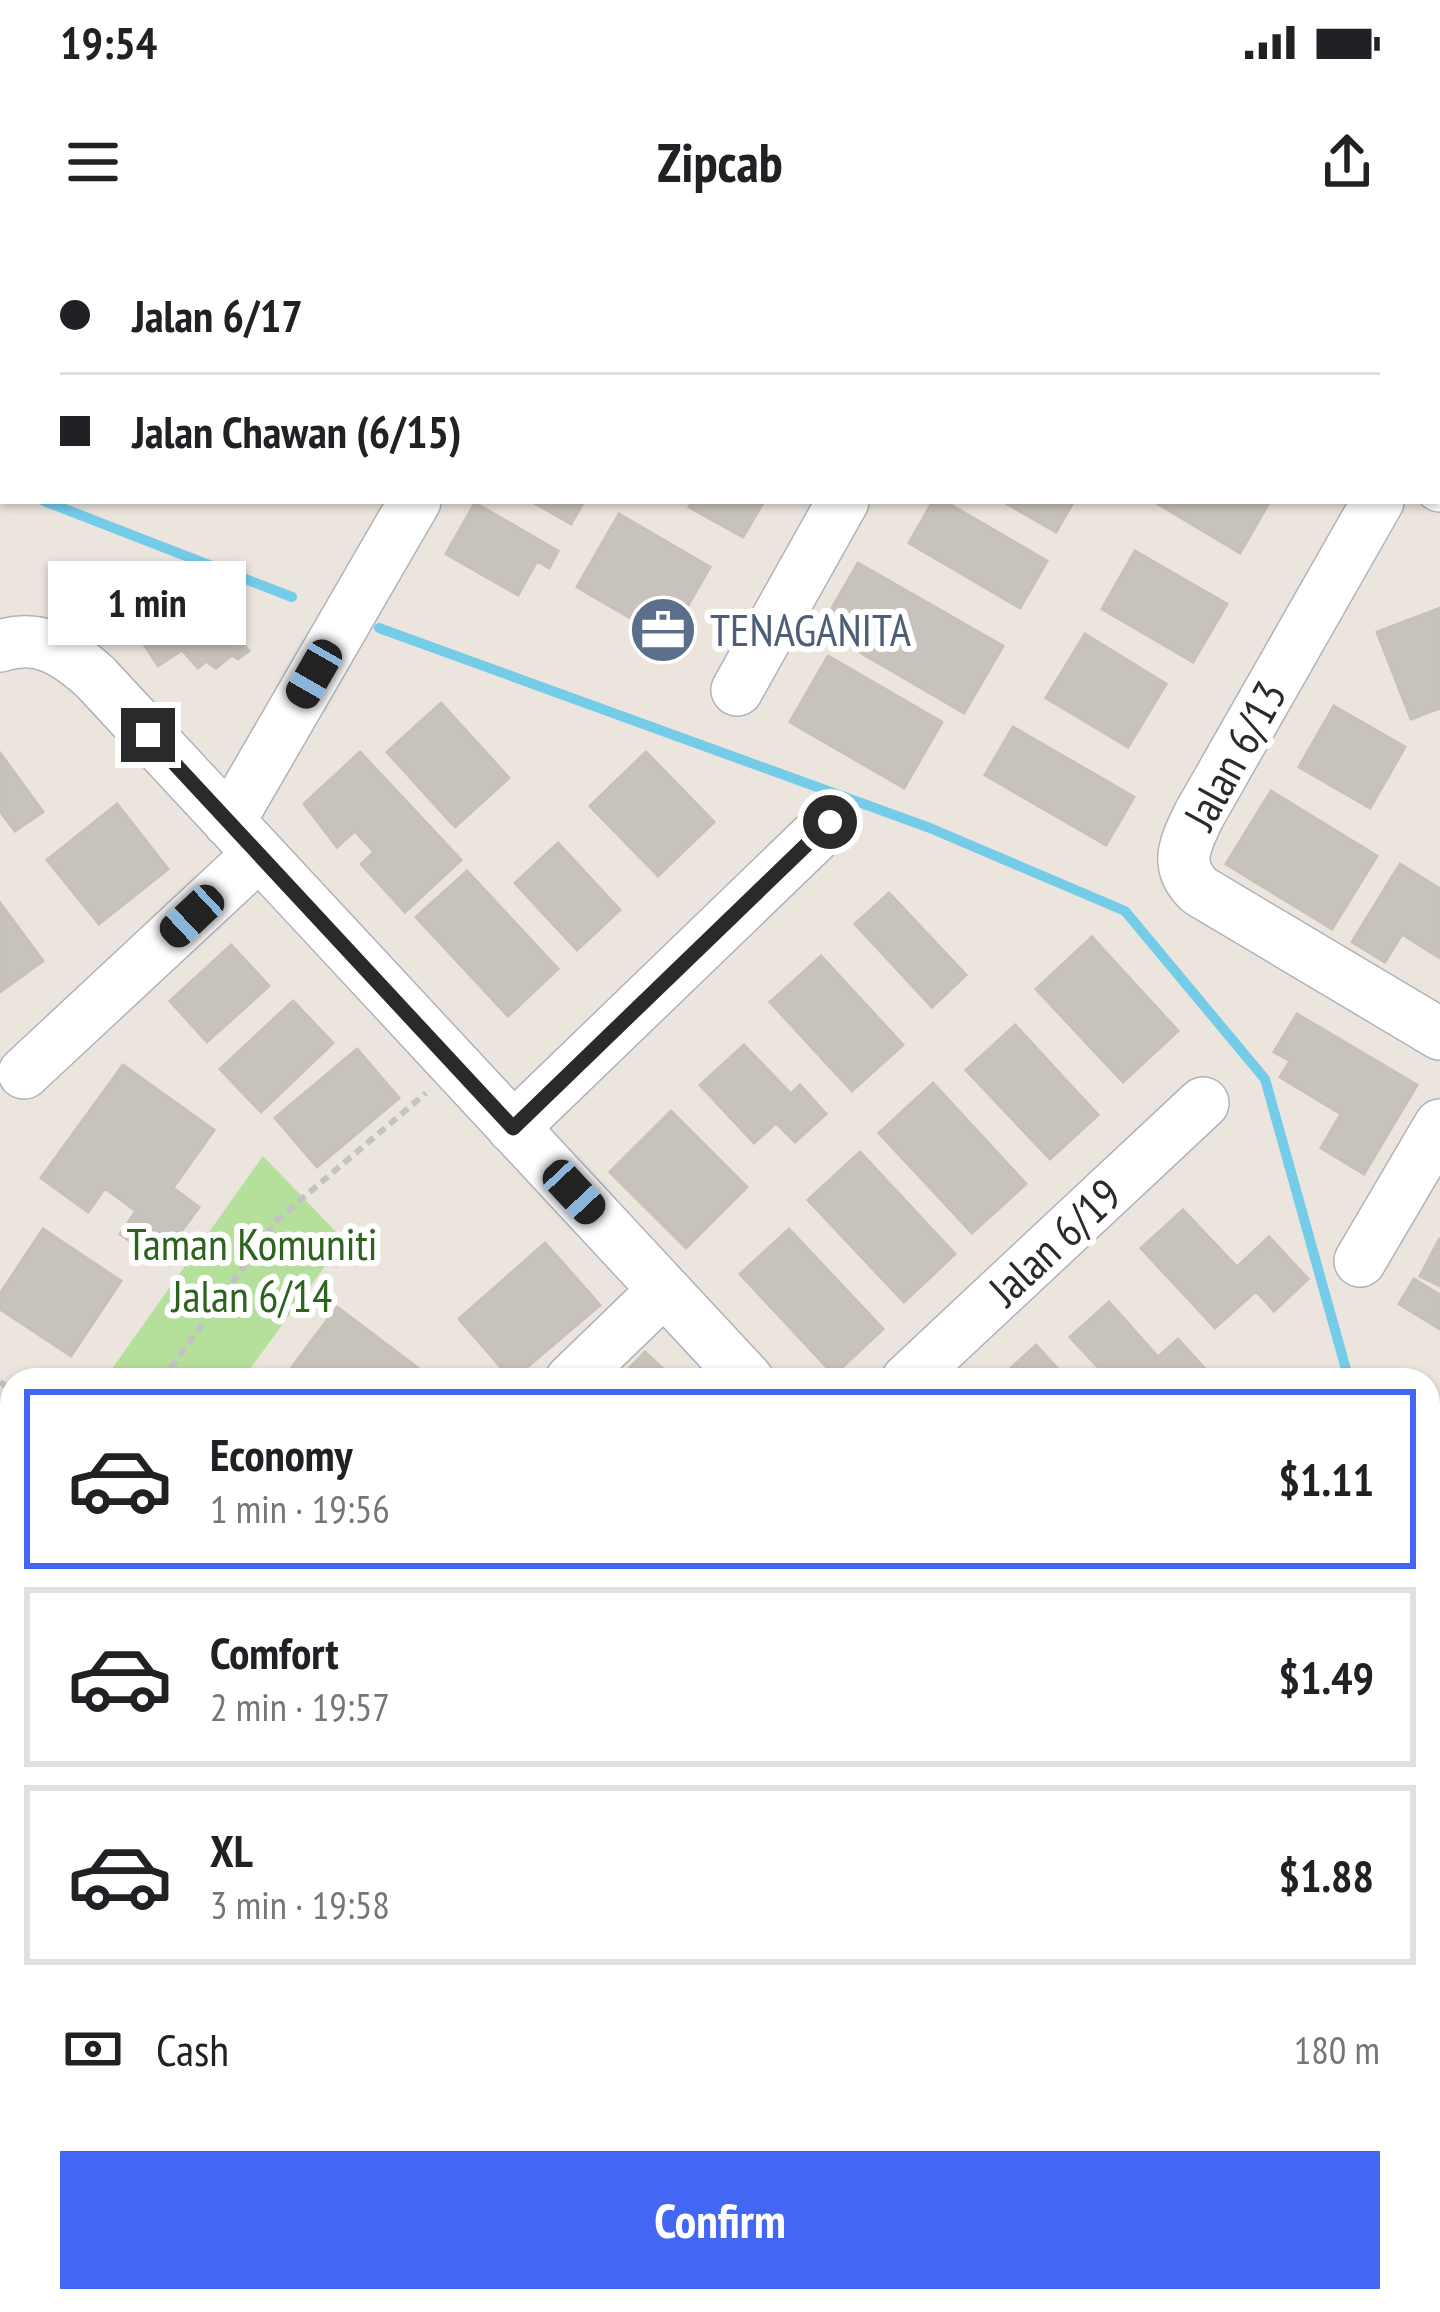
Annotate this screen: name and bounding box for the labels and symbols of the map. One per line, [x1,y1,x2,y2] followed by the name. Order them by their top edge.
[49,561,247,645] callout: 1 min
[628,595,698,665] office icon: TENAGANITA
[710,600,912,658] place label: TENAGANITA
[280,634,348,714] car
[1169,670,1298,841] street label: Jalan 6/13
[121,708,175,762] route end
[803,795,857,849] route start
[153,878,231,954] car
[536,1153,612,1231] car
[974,1165,1133,1319] street label: Jalan 6/19
[126,1214,378,1324] park label: Taman Komuniti Jalan 6/14

